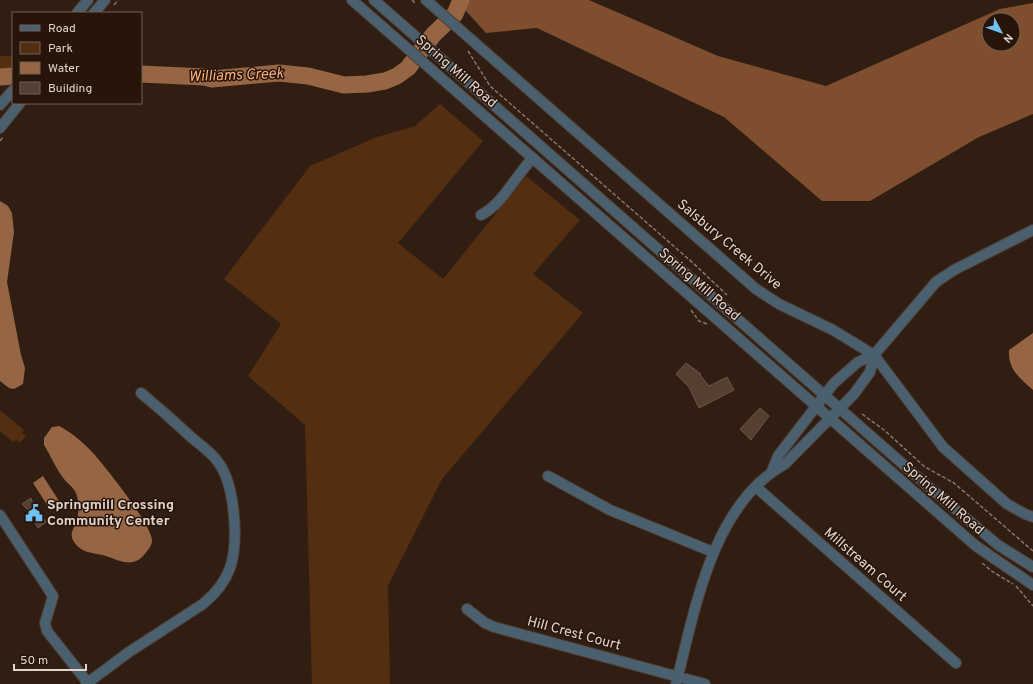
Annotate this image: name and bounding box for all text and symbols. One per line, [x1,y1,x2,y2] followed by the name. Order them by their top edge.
[12,12,142,104] legend
[981,12,1021,52] north arrow
[48,21,76,37] text: Road
[1000,30,1016,45] text: N
[412,32,500,112] street label: Spring Mill Road
[48,41,73,57] text: Park
[48,61,80,77] text: Water
[188,65,284,87] water label: Williams Creek
[48,81,92,97] text: Building
[673,196,785,294] street label: Salsbury Creek Drive
[655,245,743,325] street label: Spring Mill Road
[899,459,987,539] street label: Spring Mill Road
[47,497,174,530] place label: Springmill Crossing Community Center
[24,503,44,523] public building icon: Springmill Crossing Community Center
[820,524,910,606] street label: Millstream Court
[525,613,623,655] street label: Hill Crest Court
[14,646,86,672] scale bar
[20,653,48,669] text: 50 m

